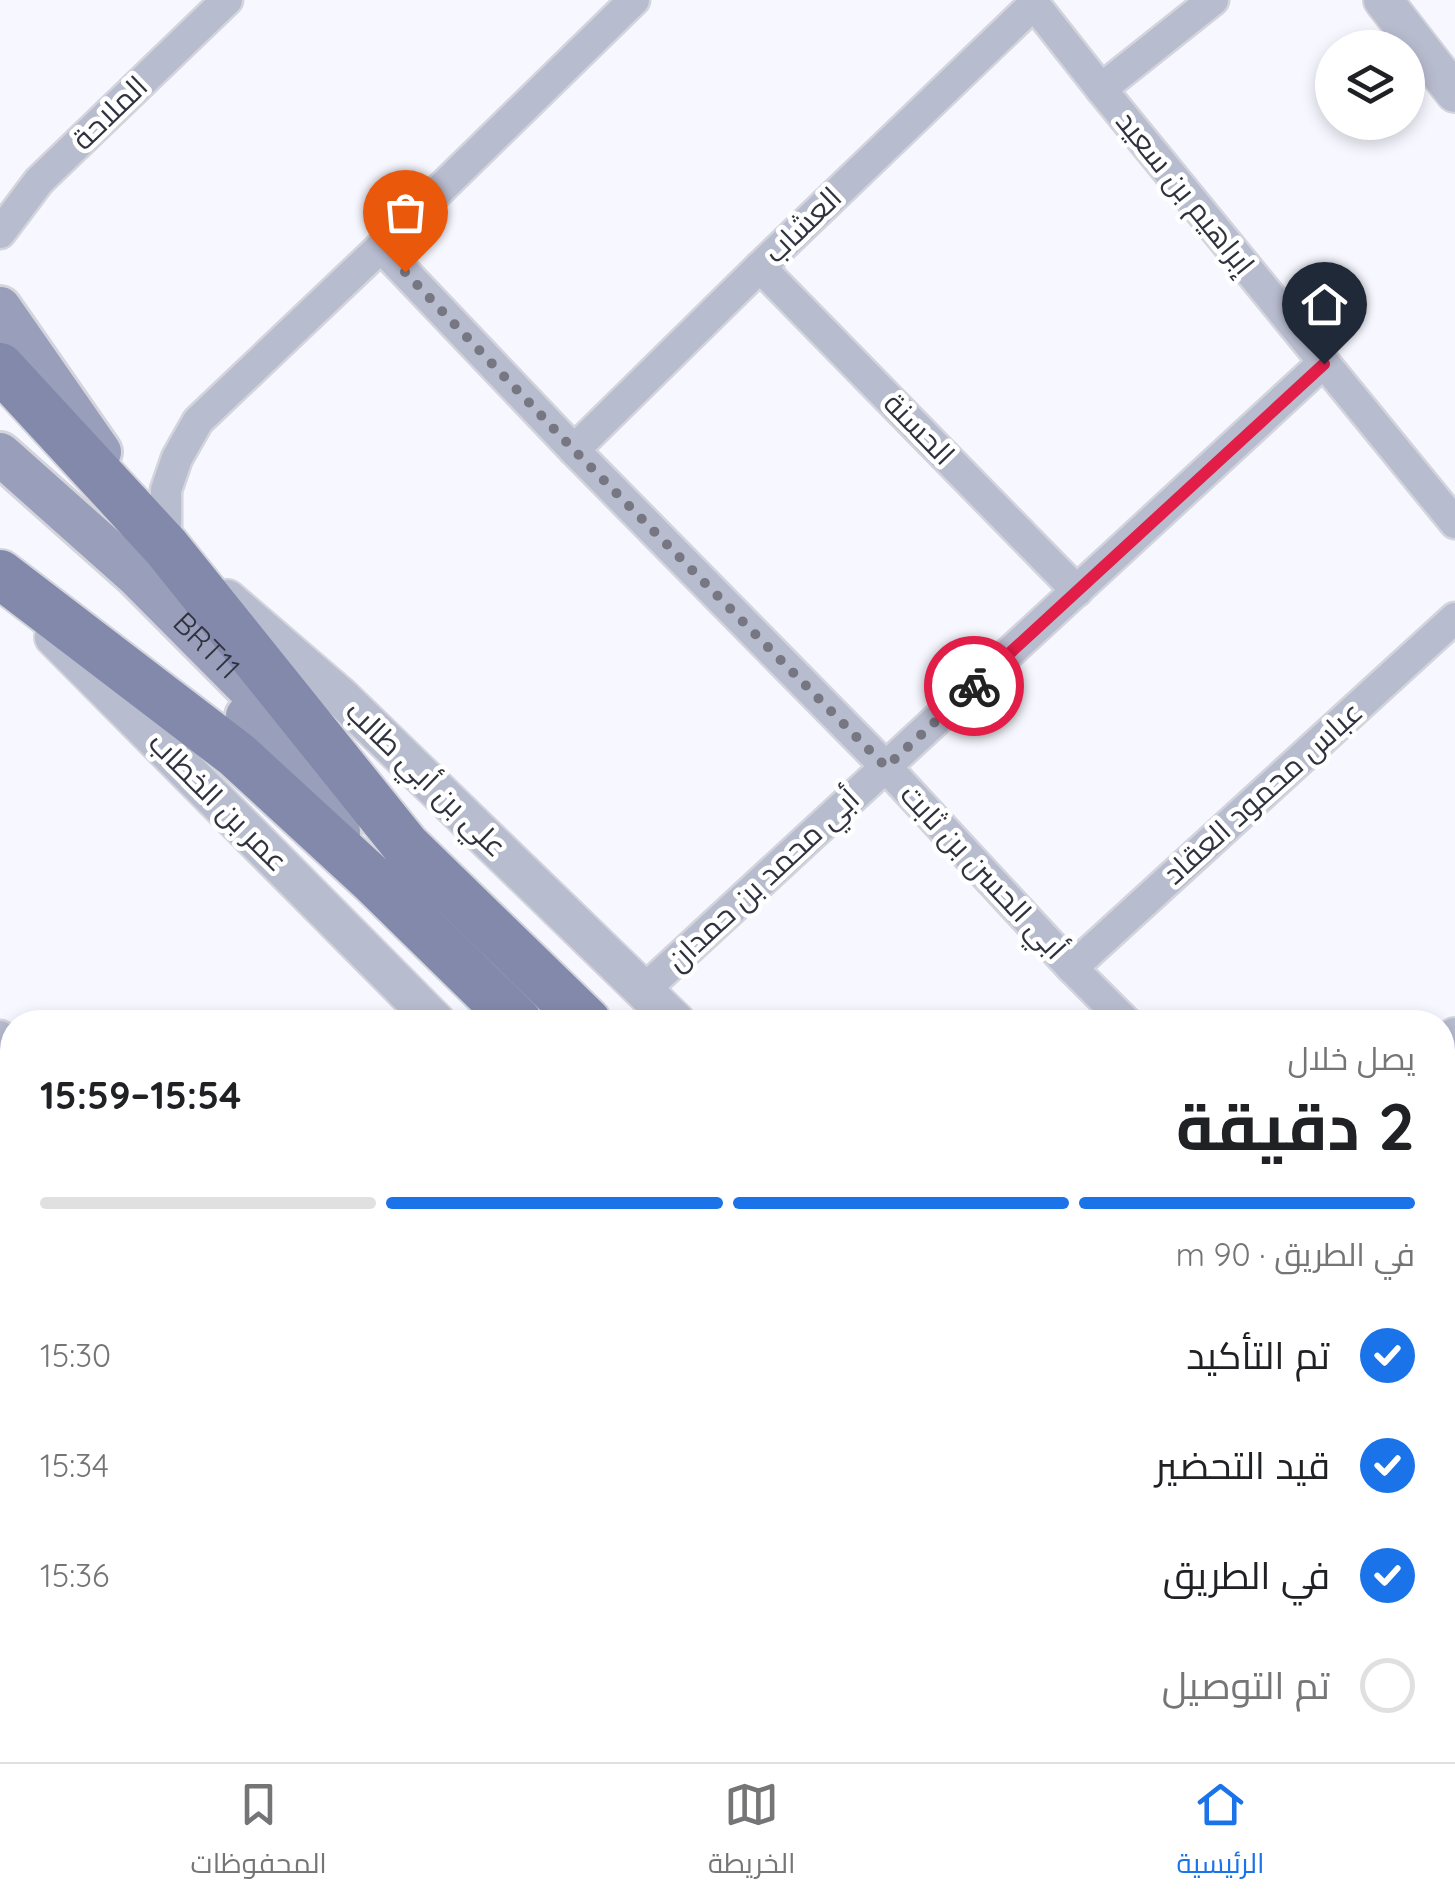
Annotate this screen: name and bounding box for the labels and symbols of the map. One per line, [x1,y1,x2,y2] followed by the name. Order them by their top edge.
[63,67,155,157] street label: الملاحة
[1107,103,1263,283] street label: إبراهيم بن سعيد
[363,170,448,273] pin
[755,178,849,271] street label: العشاب
[1282,262,1367,365] pin
[876,384,963,473] street label: الحسنة
[166,604,249,687] street label: BRT11
[924,636,1024,736] courier
[335,692,515,868] street label: علي بن أبي طالب
[1155,693,1370,892] street label: عباس محمود العقاد
[141,724,296,879] street label: عمر بن الخطاب
[889,776,1075,970] street label: أبي الحسن بن ثابت
[658,780,870,982] street label: أبي محمد بن حمدان

